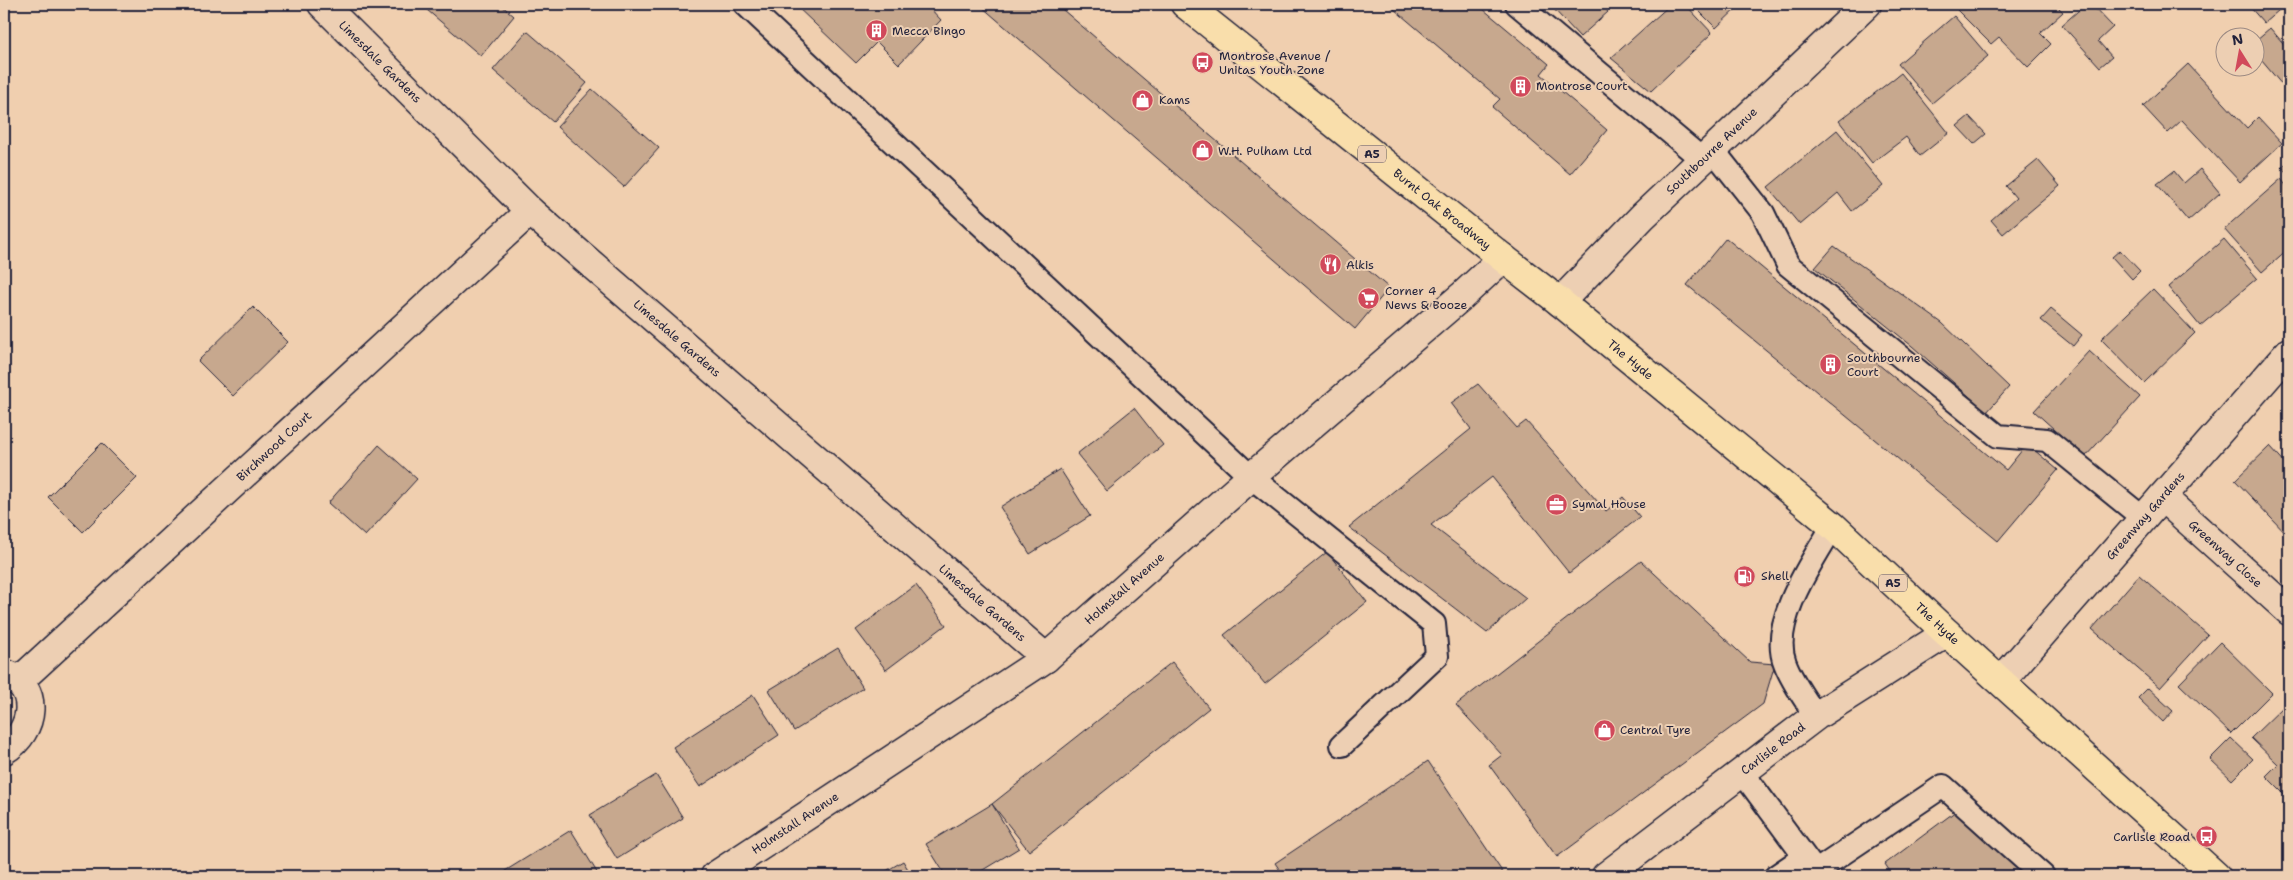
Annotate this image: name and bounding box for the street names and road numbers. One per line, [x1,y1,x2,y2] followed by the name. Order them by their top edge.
[335,17,425,107] street label: Limesdale Gardens
[1662,104,1761,198] street label: Southbourne Avenue
[1358,146,1386,162] road number: A5
[1390,165,1495,254] street label: Burnt Oak Broadway
[630,296,724,381] street label: Limesdale Gardens
[1604,336,1657,384] street label: The Hyde
[233,408,315,485] street label: Birchwood Court
[2103,468,2189,563] street label: Greenway Gardens
[2185,517,2266,591] street label: Greenway Close
[1081,549,1168,628] street label: Holmstall Avenue
[935,561,1029,645] street label: Limesdale Gardens
[1879,574,1907,592] road number: A5
[1912,599,1963,649] street label: The Hyde
[1738,719,1809,778] street label: Carlisle Road
[748,788,842,858] street label: Holmstall Avenue

